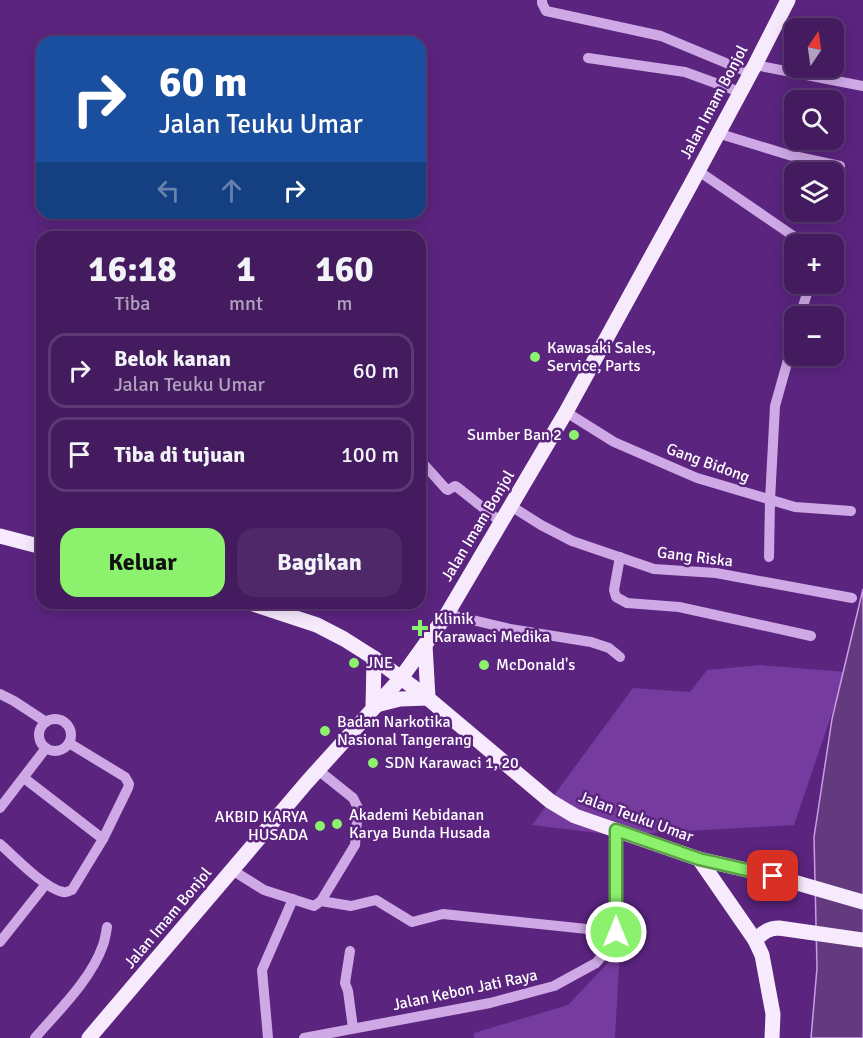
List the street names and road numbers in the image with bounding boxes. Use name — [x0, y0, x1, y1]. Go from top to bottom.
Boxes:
street label: Jalan Imam Bonjol — [676, 41, 753, 162]
street label: Gang Bidong — [664, 439, 752, 487]
street label: Jalan Imam Bonjol — [437, 467, 519, 585]
street label: Gang Riska — [656, 542, 734, 572]
street label: Jalan Teuku Umar — [576, 787, 696, 847]
street label: Jalan Imam Bonjol — [120, 863, 216, 973]
street label: Jalan Kebon Jati Raya — [391, 965, 539, 1015]

